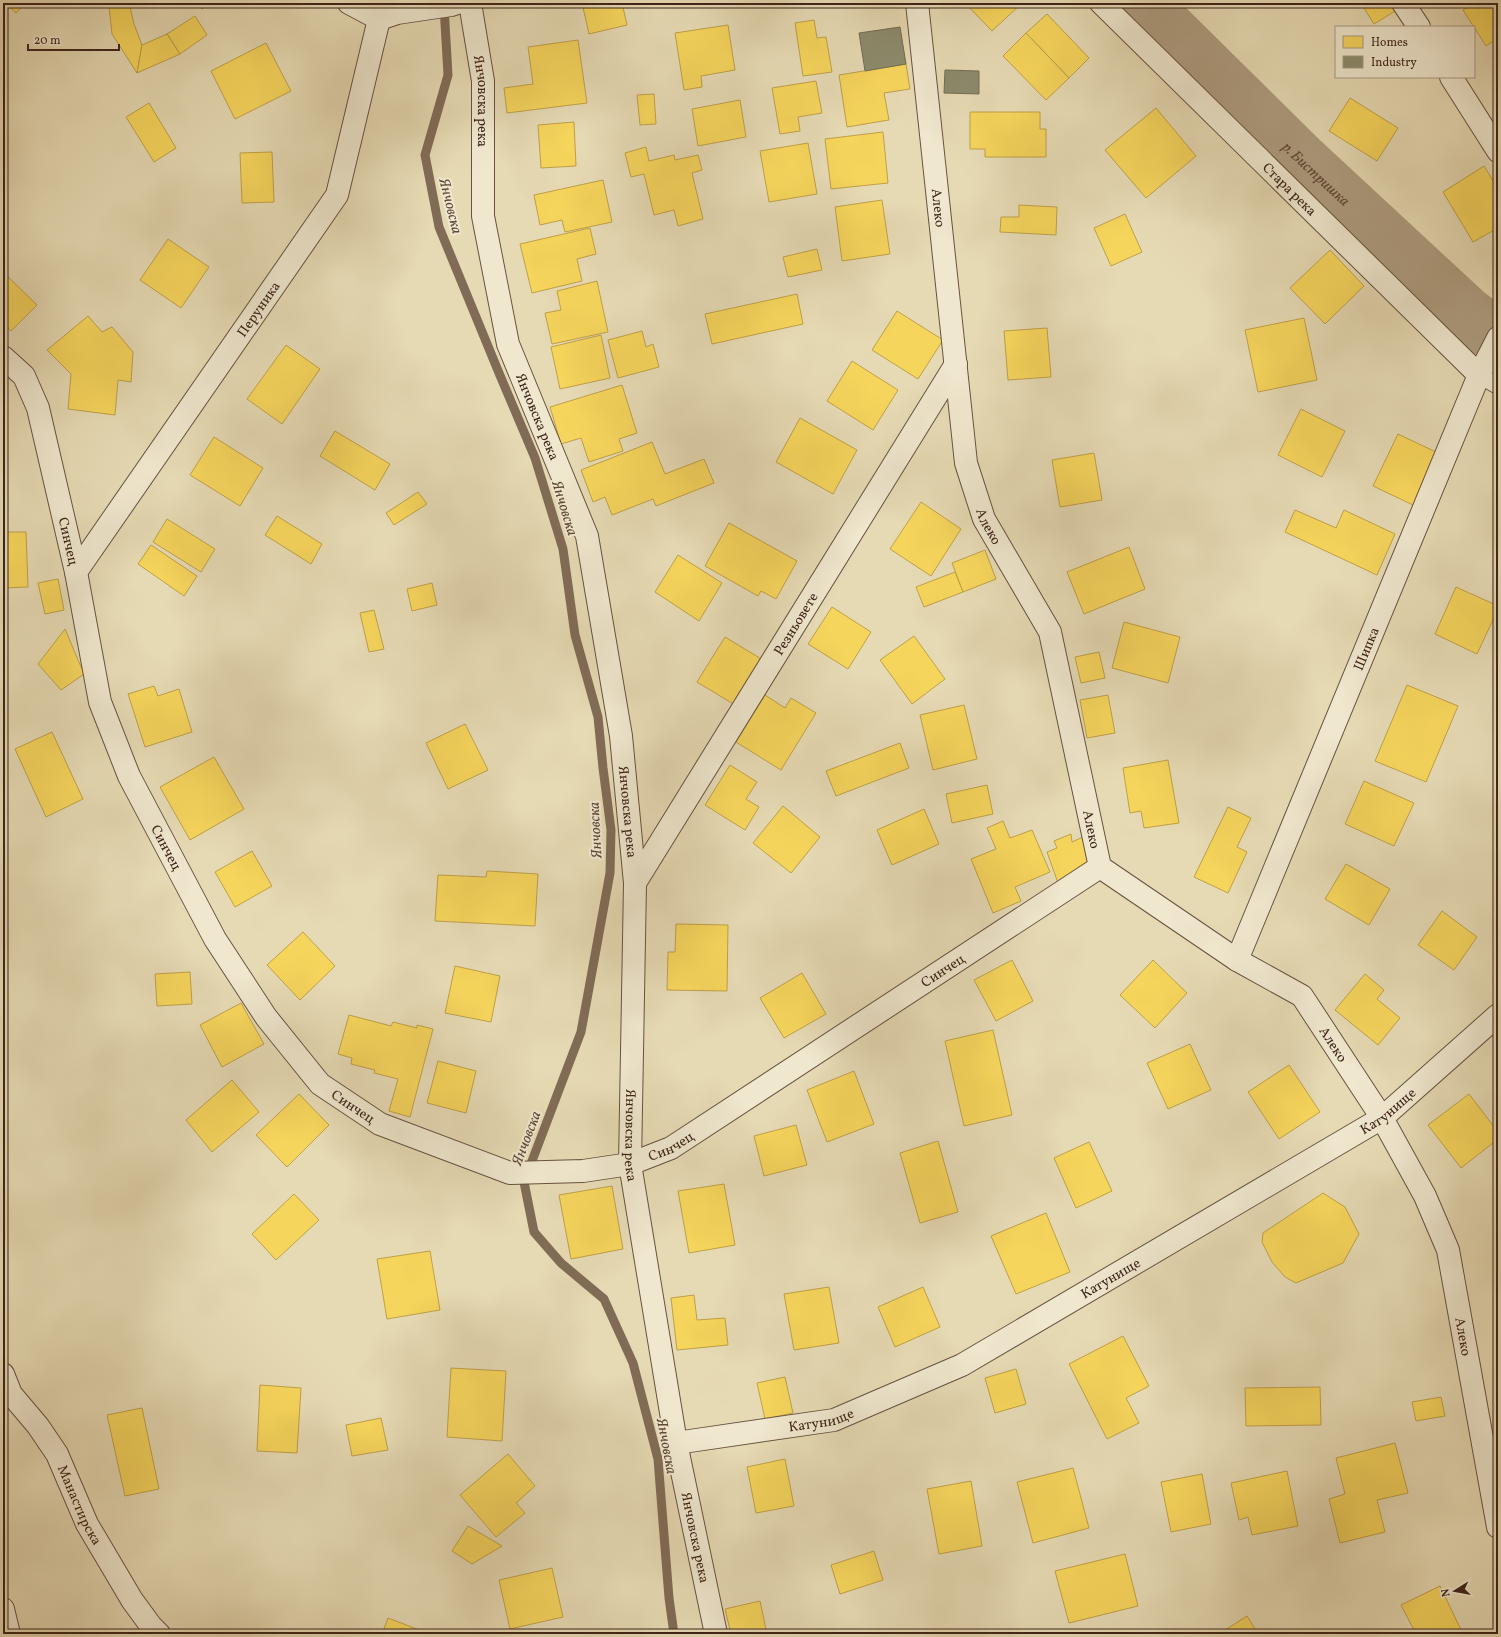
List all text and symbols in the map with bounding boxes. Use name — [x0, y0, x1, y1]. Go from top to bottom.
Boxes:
scale bar — [28, 26, 119, 52]
legend — [1335, 26, 1475, 78]
text: 20 m — [34, 33, 61, 49]
text: Homes — [1371, 35, 1408, 51]
street label: Янчовска река — [468, 54, 491, 147]
text: Industry — [1371, 55, 1417, 71]
water label: р. Бистришка — [1277, 138, 1354, 212]
street label: Стара река — [1257, 159, 1320, 221]
water label: Янчовска — [432, 175, 467, 236]
street label: Алеко — [926, 188, 949, 228]
street label: Перуника — [233, 278, 285, 341]
street label: Янчовска река — [510, 371, 563, 463]
water label: Янчовска — [545, 477, 582, 539]
street label: Алеко — [970, 506, 1005, 549]
street label: Синчец — [53, 516, 82, 568]
street label: Резньовете — [770, 589, 824, 659]
street label: Шипка — [1350, 625, 1385, 674]
street label: Янчовска река — [613, 765, 641, 859]
water label: Янчовска — [585, 801, 609, 860]
street label: Алеко — [1077, 809, 1104, 851]
street label: Синчец — [145, 822, 185, 875]
street label: Синчец — [918, 950, 969, 993]
street label: Алеко — [1314, 1023, 1351, 1066]
street label: Катунище — [1357, 1084, 1421, 1140]
street label: Синчец — [327, 1086, 379, 1129]
street label: Янчовска река — [619, 1089, 641, 1183]
water label: Янчовска — [507, 1108, 547, 1170]
street label: Синчец — [646, 1127, 698, 1167]
street label: Катунище — [1078, 1254, 1145, 1304]
street label: Алеко — [1449, 1316, 1475, 1358]
street label: Катунище — [787, 1404, 858, 1437]
water label: Янчовска — [650, 1416, 681, 1476]
street label: Манастирска — [52, 1462, 105, 1549]
street label: Янчовска река — [676, 1491, 713, 1585]
north arrow — [1435, 1571, 1475, 1611]
text: N — [1439, 1587, 1455, 1598]

